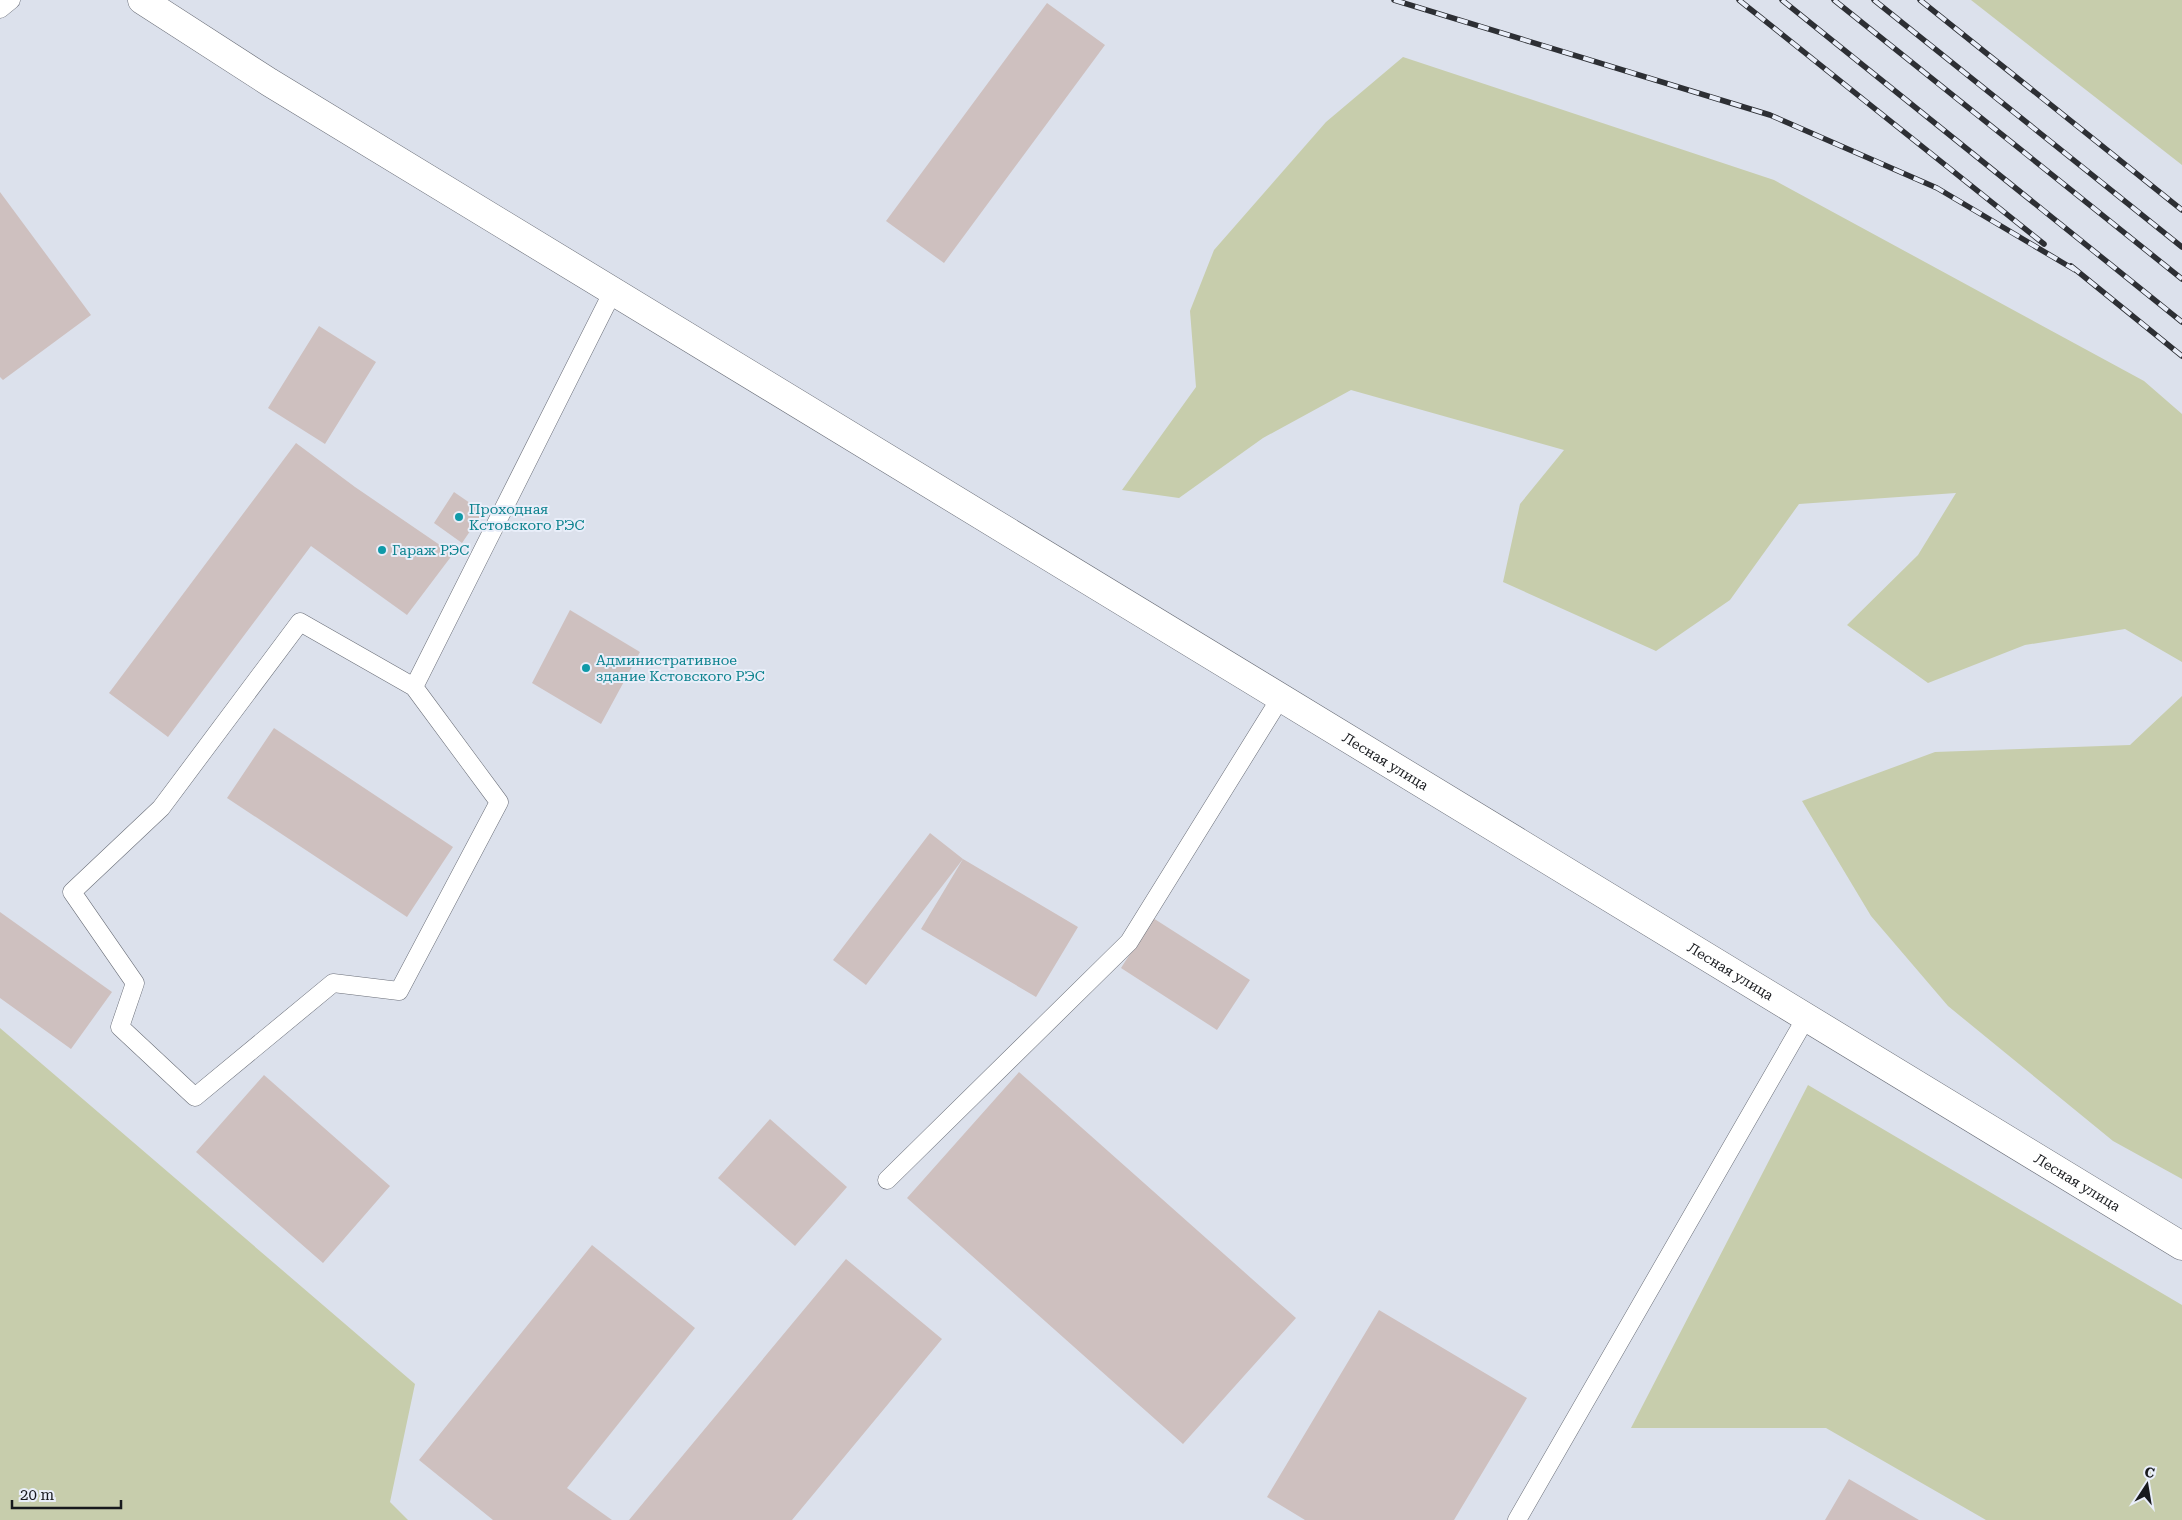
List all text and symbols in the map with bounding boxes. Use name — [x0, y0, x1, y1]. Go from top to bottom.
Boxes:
place label: Проходная Кстовского РЭС — [469, 501, 585, 533]
marker: Проходная Кстовского РЭС — [453, 511, 465, 523]
place label: Гараж РЭС — [392, 542, 469, 558]
marker: Гараж РЭС — [376, 544, 388, 556]
place label: Административное здание Кстовского РЭС — [596, 652, 765, 684]
marker: Административное здание Кстовского РЭС — [580, 662, 592, 674]
street label: Лесная улица — [1340, 729, 1432, 794]
street label: Лесная улица — [1685, 939, 1777, 1004]
street label: Лесная улица — [2032, 1150, 2124, 1215]
north arrow — [2122, 1460, 2172, 1510]
text: С — [2143, 1463, 2156, 1481]
scale bar — [12, 1478, 121, 1510]
text: 20 m — [20, 1486, 55, 1504]

